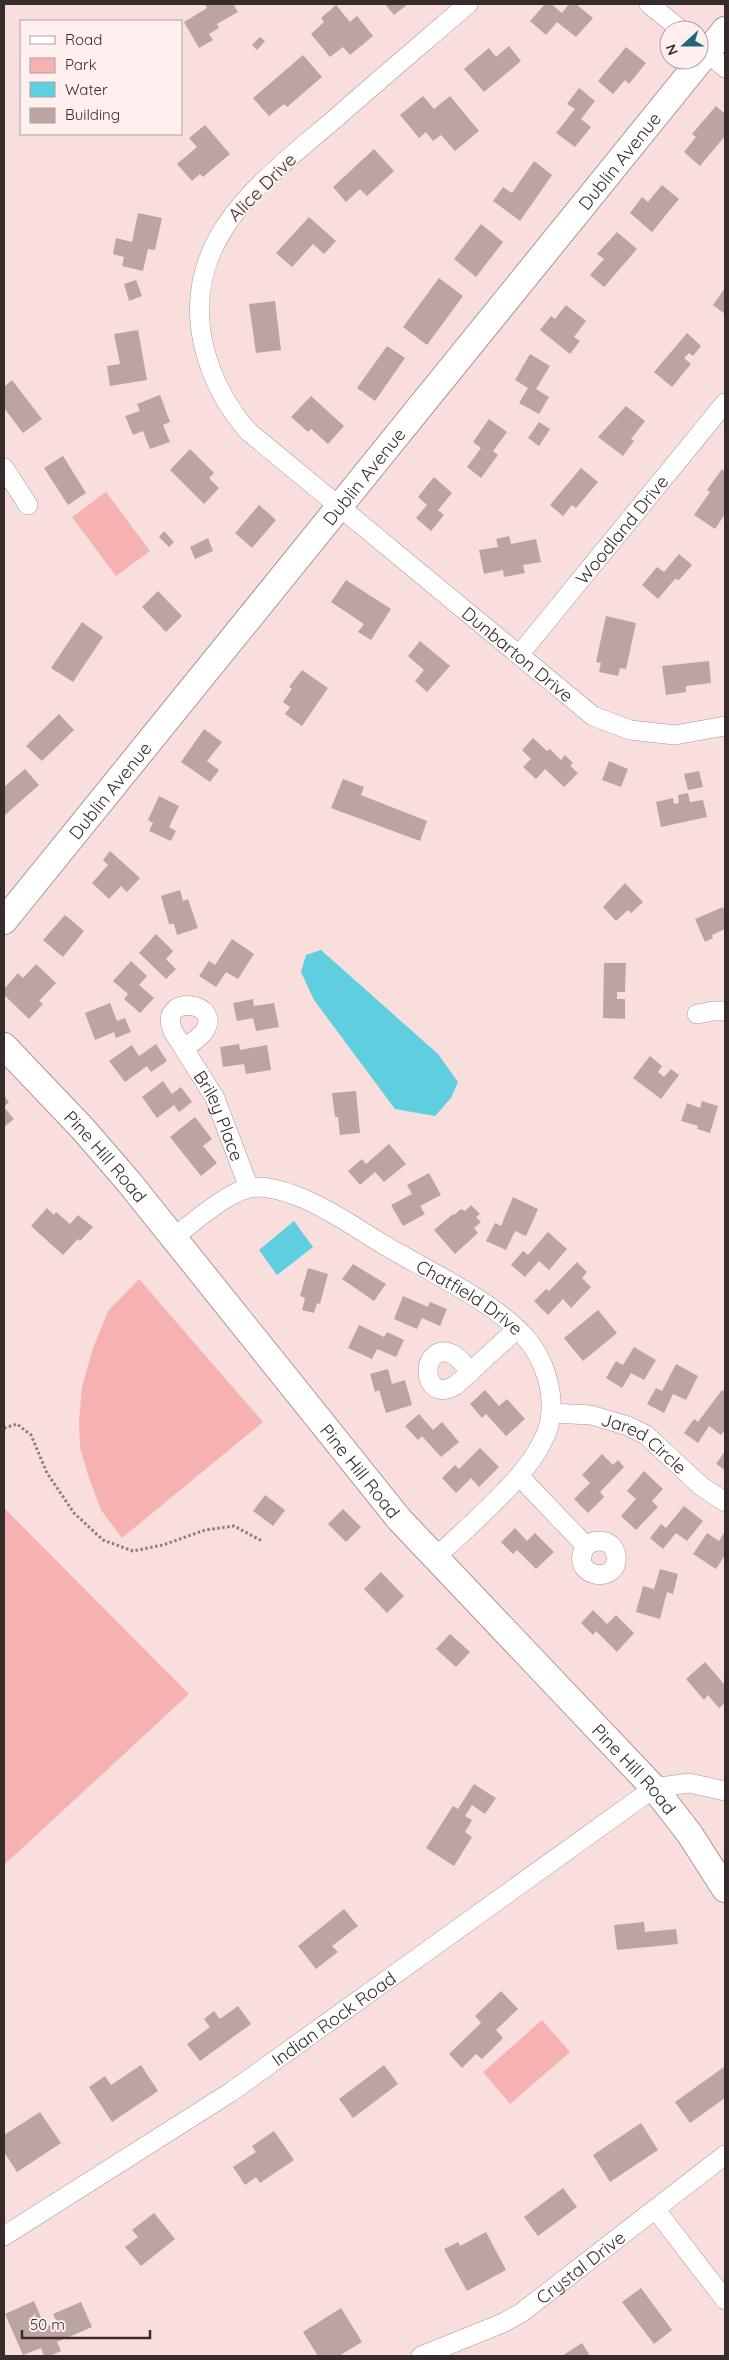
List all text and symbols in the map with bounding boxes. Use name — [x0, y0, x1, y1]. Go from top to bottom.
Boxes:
legend — [20, 20, 182, 135]
north arrow — [659, 20, 709, 70]
text: Road — [65, 30, 102, 49]
text: N — [662, 42, 682, 58]
text: Park — [65, 55, 97, 74]
text: Water — [65, 80, 108, 99]
text: Building — [65, 105, 120, 124]
street label: Dublin Avenue — [573, 107, 666, 214]
street label: Alice Drive — [223, 148, 301, 226]
street label: Dublin Avenue — [317, 423, 410, 530]
street label: Woodland Drive — [570, 470, 673, 589]
street label: Dunbarton Drive — [457, 601, 578, 707]
street label: Dublin Avenue — [63, 737, 156, 844]
street label: Briley Place — [189, 1066, 249, 1164]
street label: Pine Hill Road — [60, 1105, 152, 1207]
street label: Chatfield Drive — [412, 1254, 528, 1340]
street label: Jared Circle — [598, 1407, 692, 1479]
street label: Pine Hill Road — [316, 1419, 405, 1523]
street label: Pine Hill Road — [587, 1719, 682, 1819]
street label: Indian Rock Road — [267, 1966, 400, 2071]
street label: Crystal Drive — [531, 2225, 630, 2309]
scale bar — [22, 2308, 150, 2340]
text: 50 m — [30, 2315, 65, 2334]

